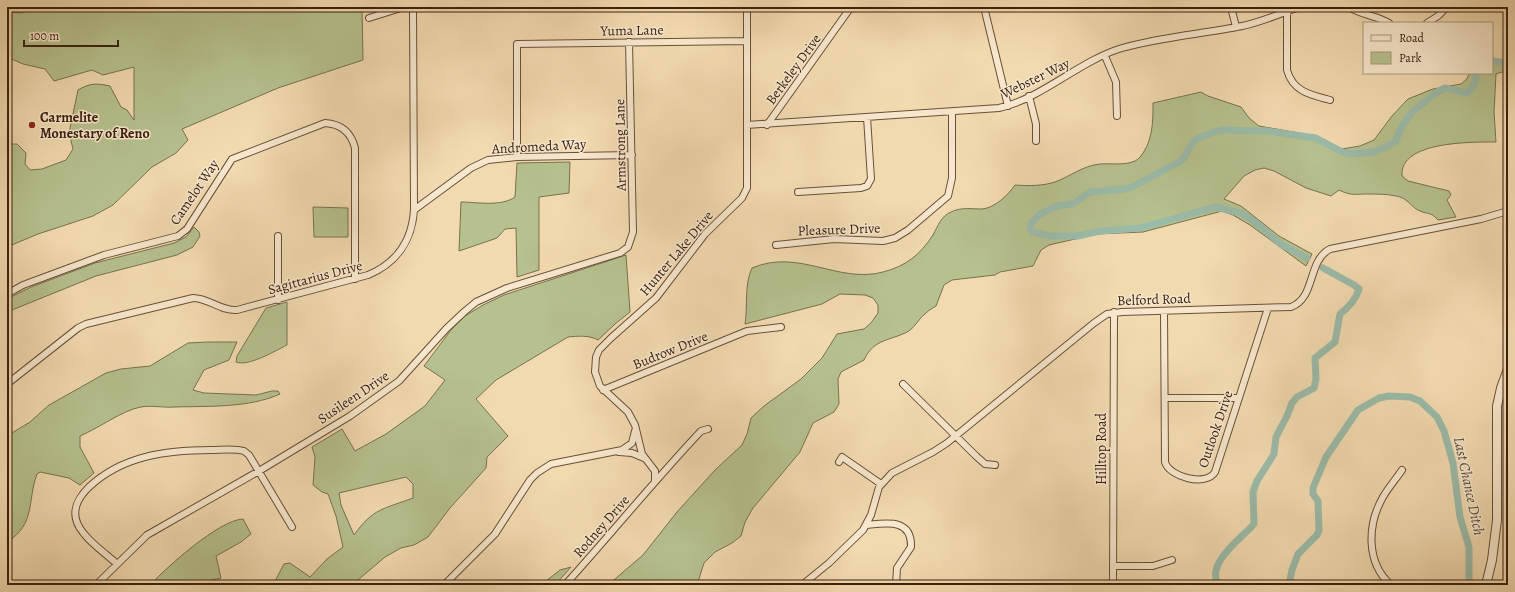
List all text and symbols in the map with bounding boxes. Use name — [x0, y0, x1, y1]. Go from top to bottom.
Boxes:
street label: Yuma Lane — [599, 20, 664, 41]
scale bar — [24, 22, 118, 48]
legend — [1363, 22, 1493, 74]
text: 100 m — [30, 28, 59, 44]
street label: Berkeley Drive — [761, 30, 825, 108]
text: Road — [1399, 30, 1425, 46]
text: Park — [1399, 50, 1422, 66]
street label: Webster Way — [997, 53, 1074, 104]
street label: Armstrong Lane — [610, 99, 631, 192]
place label: Carmelite Monestary of Reno — [40, 108, 150, 143]
marker: Carmelite Monestary of Reno — [27, 120, 37, 130]
street label: Andromeda Way — [490, 135, 587, 159]
street label: Camelot Way — [165, 155, 224, 229]
street label: Hunter Lake Drive — [635, 207, 718, 300]
street label: Pleasure Drive — [797, 219, 881, 240]
street label: Sagittarius Drive — [266, 256, 364, 299]
street label: Belford Road — [1117, 289, 1192, 310]
street label: Budrow Drive — [630, 327, 711, 374]
street label: Susileen Drive — [314, 366, 393, 428]
street label: Outlook Drive — [1193, 388, 1238, 470]
street label: Hilltop Road — [1092, 412, 1111, 485]
water label: Last Chance Ditch — [1449, 435, 1489, 537]
street label: Rodney Drive — [569, 491, 634, 562]

